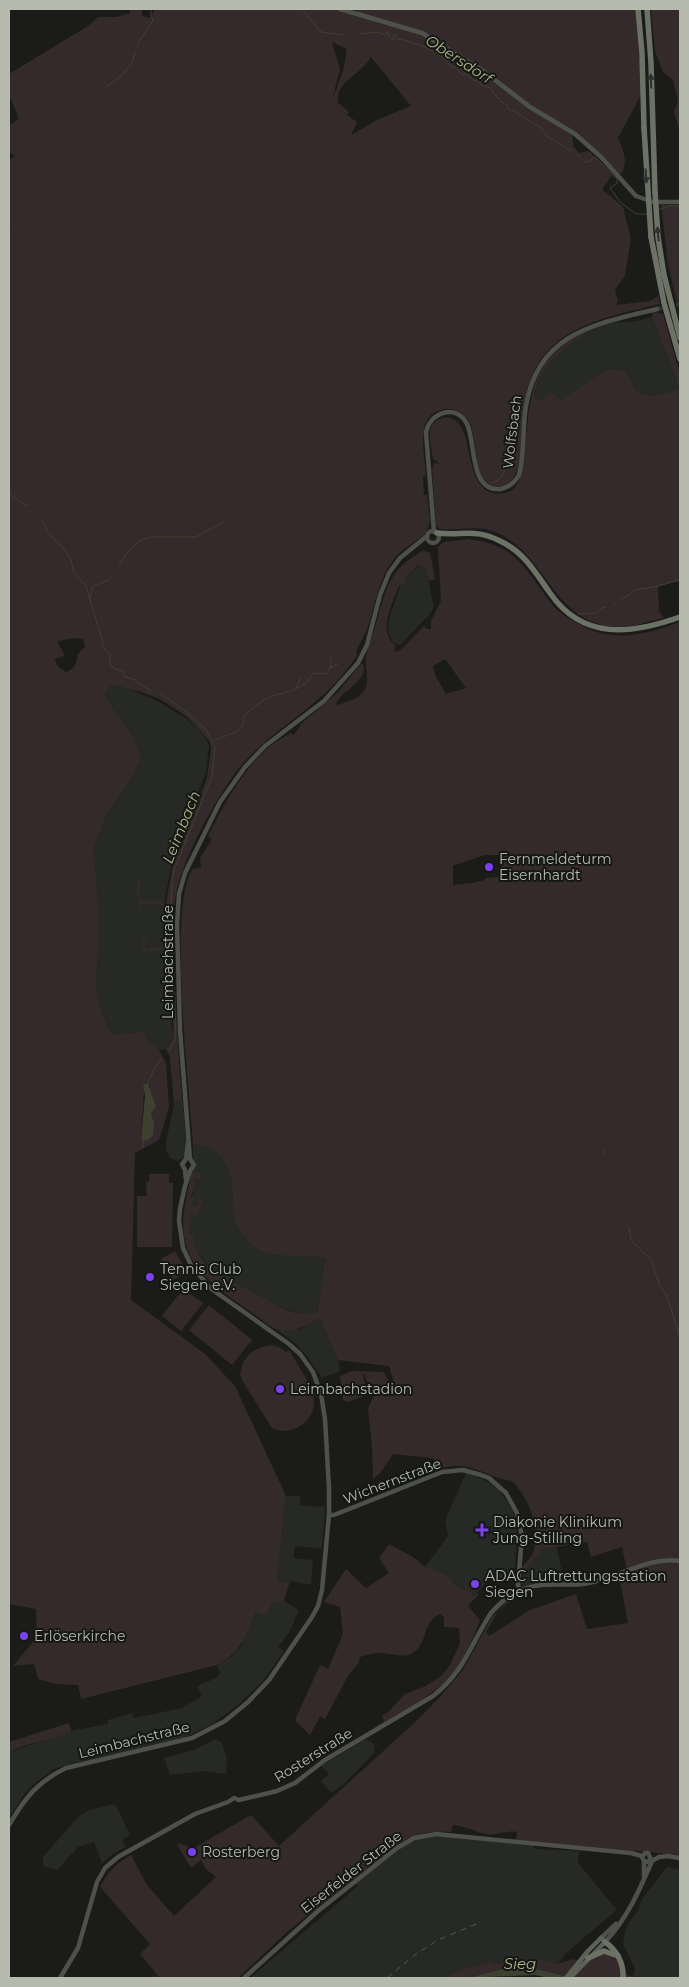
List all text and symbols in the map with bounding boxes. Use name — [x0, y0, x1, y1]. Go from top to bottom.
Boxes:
water label: Obersdorf — [422, 30, 498, 89]
one-way arrow — [647, 73, 655, 89]
one-way arrow — [643, 169, 651, 185]
one-way arrow — [654, 225, 662, 241]
street label: Wolfsbach — [499, 394, 525, 470]
water label: Leimbach — [158, 788, 204, 866]
place label: Fernmeldeturm Eisernhardt — [499, 850, 612, 884]
marker: Fernmeldeturm Eisernhardt — [483, 861, 495, 873]
street label: Leimbachstraße — [159, 905, 177, 1019]
place label: Tennis Club Siegen e.V. — [160, 1260, 242, 1294]
marker: Tennis Club Siegen e.V. — [144, 1271, 156, 1283]
place label: Leimbachstadion — [290, 1380, 412, 1398]
marker: Leimbachstadion — [274, 1383, 286, 1395]
street label: Wichernstraße — [341, 1454, 443, 1508]
place label: Diakonie Klinikum Jung-Stilling — [492, 1513, 622, 1547]
marker: Diakonie Klinikum Jung-Stilling — [475, 1523, 489, 1537]
place label: ADAC Luftrettungsstation Siegen — [485, 1567, 666, 1601]
marker: ADAC Luftrettungsstation Siegen — [469, 1578, 481, 1590]
place label: Erlöserkirche — [34, 1627, 125, 1645]
marker: Erlöserkirche — [18, 1630, 30, 1642]
street label: Leimbachstraße — [77, 1718, 191, 1762]
street label: Rosterstraße — [271, 1724, 355, 1786]
street label: Eiserfelder Straße — [297, 1827, 405, 1917]
place label: Rosterberg — [202, 1843, 280, 1861]
marker: Rosterberg — [186, 1846, 198, 1858]
water label: Sieg — [504, 1954, 536, 1973]

